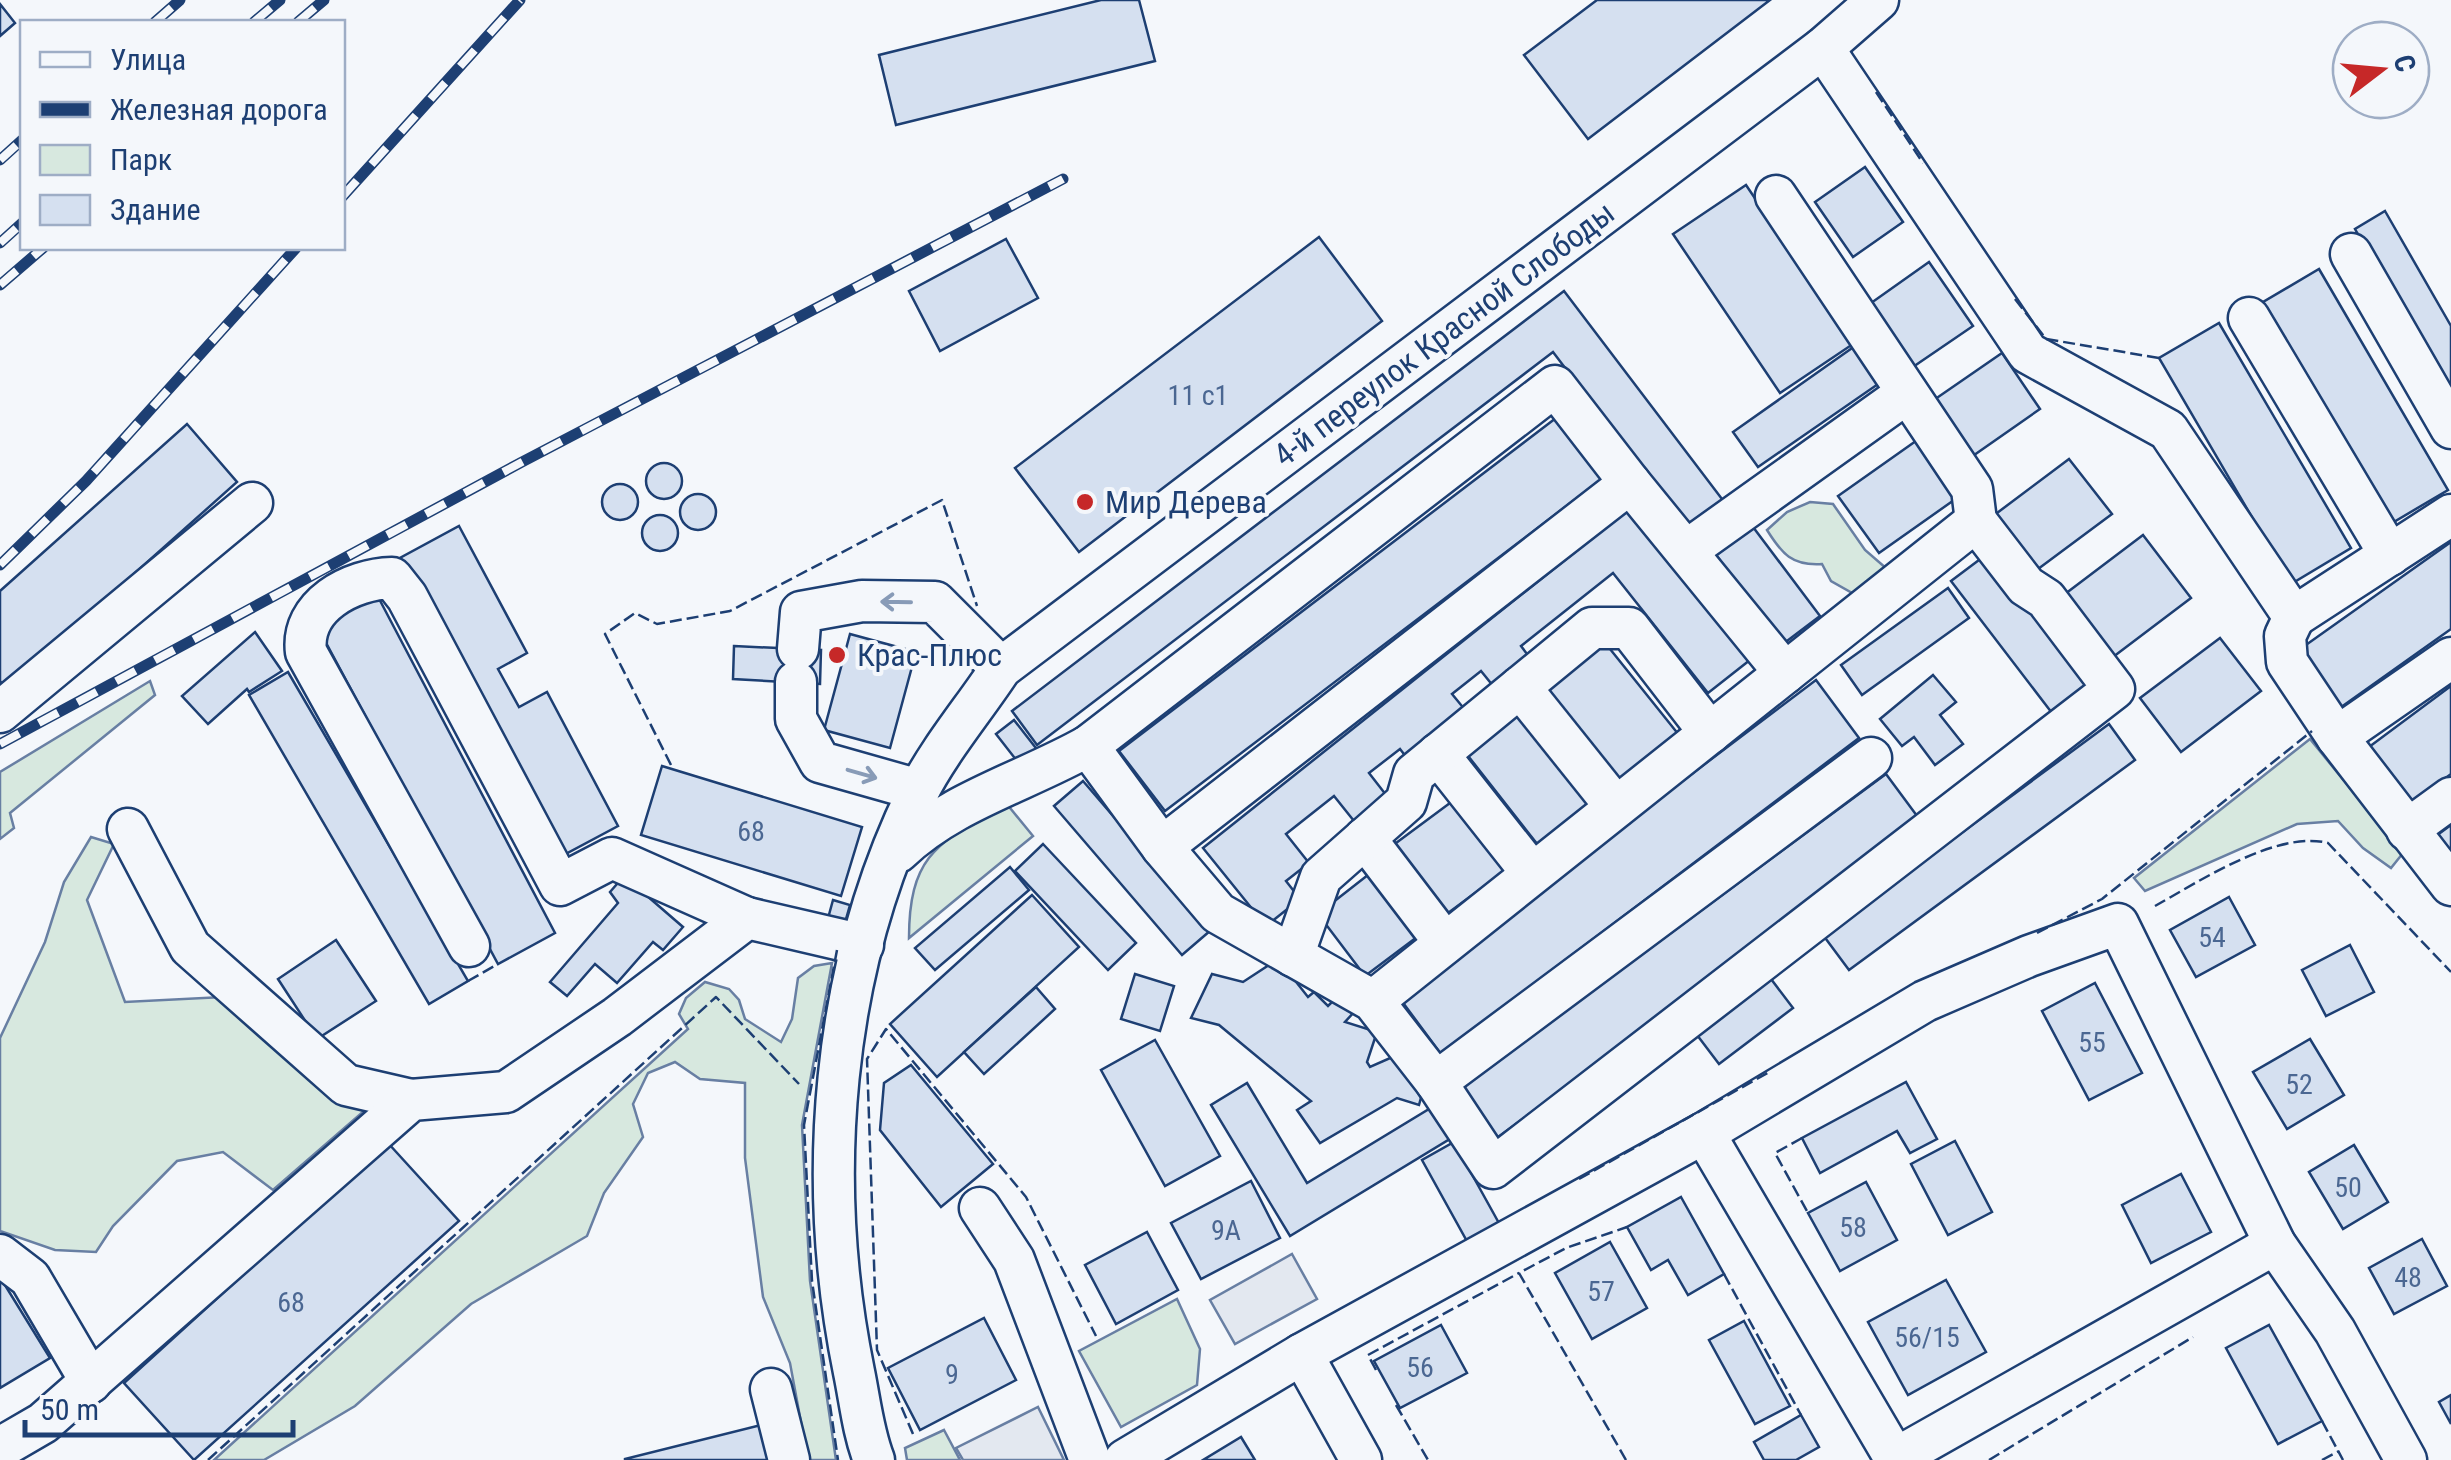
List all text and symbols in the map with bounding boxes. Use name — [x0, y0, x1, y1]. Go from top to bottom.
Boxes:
legend — [20, 20, 345, 250]
north arrow — [2331, 20, 2431, 120]
text: Улица — [110, 42, 186, 77]
text: С — [2386, 51, 2423, 76]
text: Железная дорога — [110, 92, 328, 127]
text: Парк — [110, 142, 172, 177]
text: Здание — [110, 192, 201, 227]
street label: 4-й переулок Красной Слободы — [1266, 194, 1622, 474]
house number: 11 с1 — [1168, 379, 1228, 412]
place label: Мир Дерева — [1105, 483, 1267, 521]
marker: Мир Дерева — [1074, 491, 1096, 513]
one-way arrow — [880, 592, 912, 611]
place label: Крас-Плюс — [857, 636, 1002, 674]
marker: Крас-Плюс — [826, 644, 848, 666]
one-way arrow — [845, 766, 877, 784]
house number: 68 — [737, 815, 765, 848]
house number: 54 — [2198, 921, 2226, 954]
house number: 55 — [2078, 1026, 2106, 1059]
house number: 52 — [2285, 1068, 2313, 1101]
house number: 50 — [2334, 1171, 2362, 1204]
house number: 58 — [1839, 1211, 1867, 1244]
house number: 9А — [1211, 1214, 1241, 1247]
house number: 48 — [2394, 1261, 2422, 1294]
house number: 57 — [1587, 1275, 1615, 1308]
house number: 68 — [277, 1286, 305, 1319]
house number: 56/15 — [1894, 1321, 1960, 1354]
house number: 56 — [1406, 1351, 1434, 1384]
house number: 9 — [945, 1358, 959, 1391]
scale bar — [25, 1375, 292, 1437]
text: 50 m — [40, 1392, 99, 1427]

